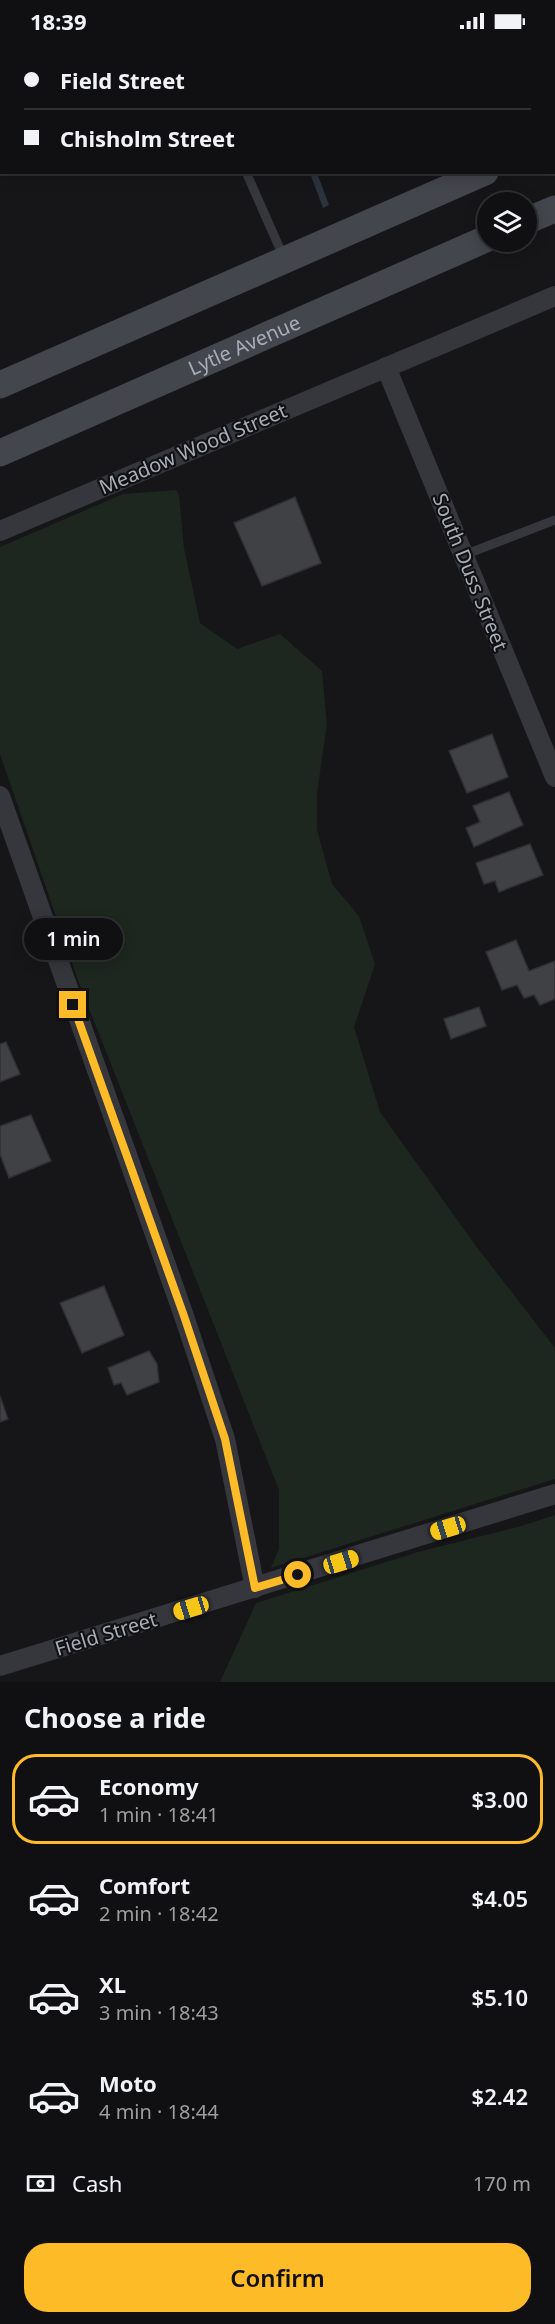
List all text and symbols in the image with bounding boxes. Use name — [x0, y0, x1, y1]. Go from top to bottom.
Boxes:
text: 18:39 — [30, 6, 87, 36]
text: Field Street — [60, 65, 185, 95]
text: Chisholm Street — [60, 123, 235, 153]
map controls — [477, 192, 537, 252]
button: layers — [477, 192, 537, 252]
street label: Lytle Avenue — [184, 308, 304, 381]
street label: Meadow Wood Street — [95, 397, 291, 500]
street label: South Duss Street — [427, 489, 514, 654]
callout: 1 min — [23, 918, 122, 960]
text: 1 min — [46, 925, 101, 952]
route end — [59, 991, 86, 1018]
car — [428, 1514, 468, 1542]
car — [321, 1548, 361, 1576]
route start — [284, 1561, 311, 1588]
car — [171, 1594, 211, 1622]
street label: Field Street — [52, 1605, 160, 1662]
text: Choose a ride — [24, 1699, 206, 1736]
text: Economy — [99, 1771, 198, 1801]
icon: car — [27, 1772, 81, 1826]
text: $3.00 — [472, 1784, 528, 1814]
text: 1 min · 18:41 — [99, 1801, 219, 1828]
text: Comfort — [99, 1870, 190, 1900]
icon: car — [27, 1871, 81, 1925]
text: $4.05 — [472, 1883, 528, 1913]
text: 2 min · 18:42 — [99, 1900, 219, 1927]
text: XL — [99, 1969, 126, 1999]
icon: car — [27, 1970, 81, 2024]
text: $5.10 — [472, 1982, 528, 2012]
text: 3 min · 18:43 — [99, 1999, 219, 2026]
text: Moto — [99, 2068, 157, 2098]
icon: car — [27, 2069, 81, 2123]
text: $2.42 — [472, 2081, 528, 2111]
text: 4 min · 18:44 — [99, 2098, 219, 2125]
icon: cash — [24, 2167, 57, 2200]
text: Cash — [72, 2168, 122, 2198]
text: 170 m — [473, 2170, 531, 2197]
button: Confirm — [24, 2243, 531, 2312]

